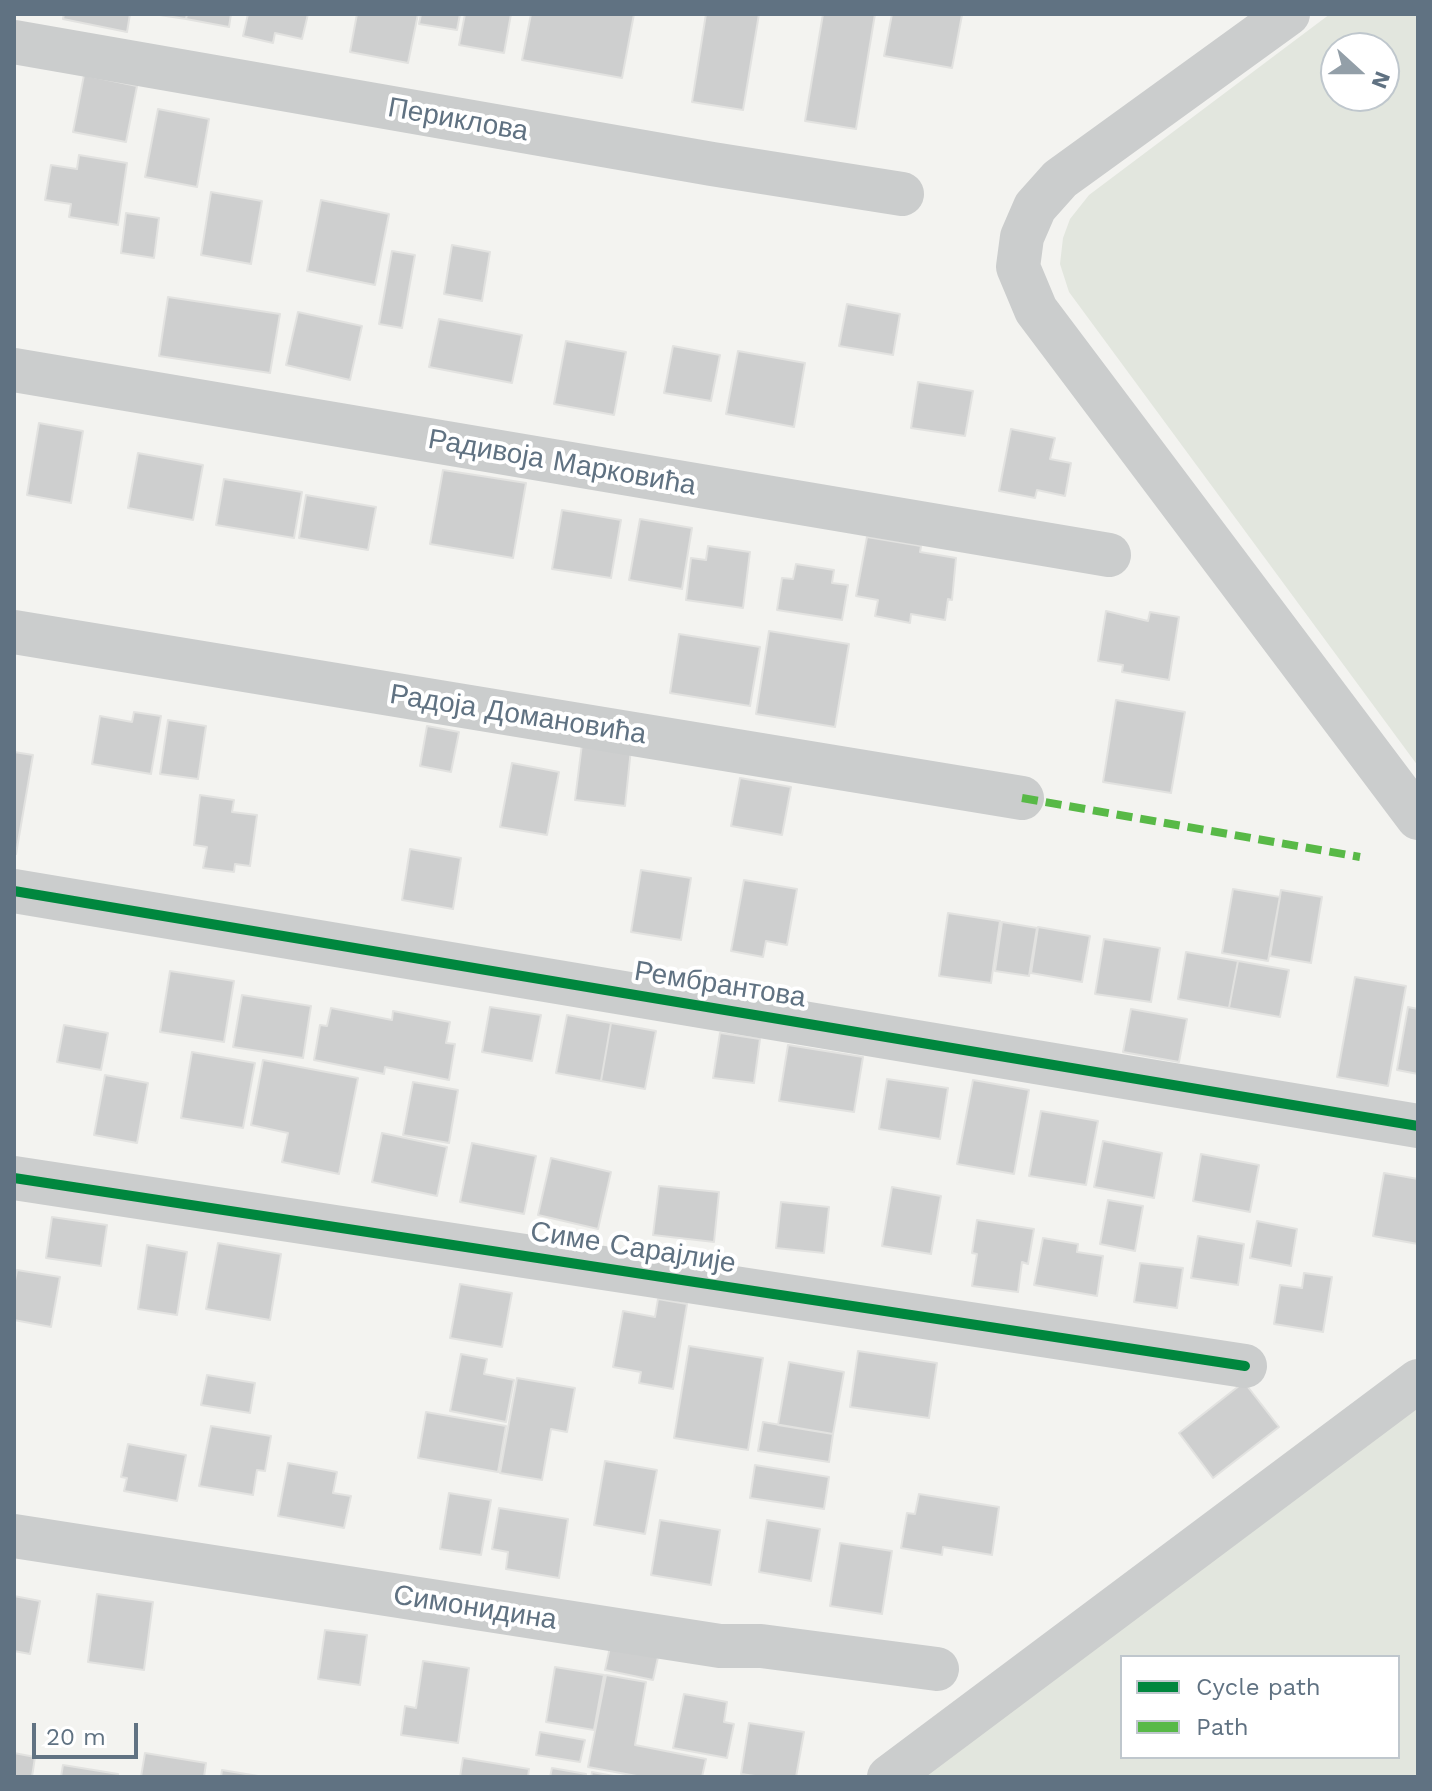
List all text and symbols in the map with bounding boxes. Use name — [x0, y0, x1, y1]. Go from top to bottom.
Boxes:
north arrow — [1320, 32, 1400, 112]
text: N — [1366, 68, 1396, 92]
street label: Периклова — [385, 91, 531, 149]
street label: Радивоја Марковића — [425, 423, 699, 503]
street label: Радоја Домановића — [387, 678, 649, 752]
street label: Рембрантова — [632, 955, 808, 1015]
street label: Симе Сарајлије — [528, 1215, 738, 1281]
street label: Симонидина — [391, 1579, 559, 1637]
legend — [1120, 1655, 1400, 1759]
text: Cycle path — [1196, 1673, 1321, 1701]
scale bar — [36, 1707, 142, 1757]
text: Path — [1196, 1713, 1249, 1741]
text: 20 m — [46, 1723, 106, 1751]

